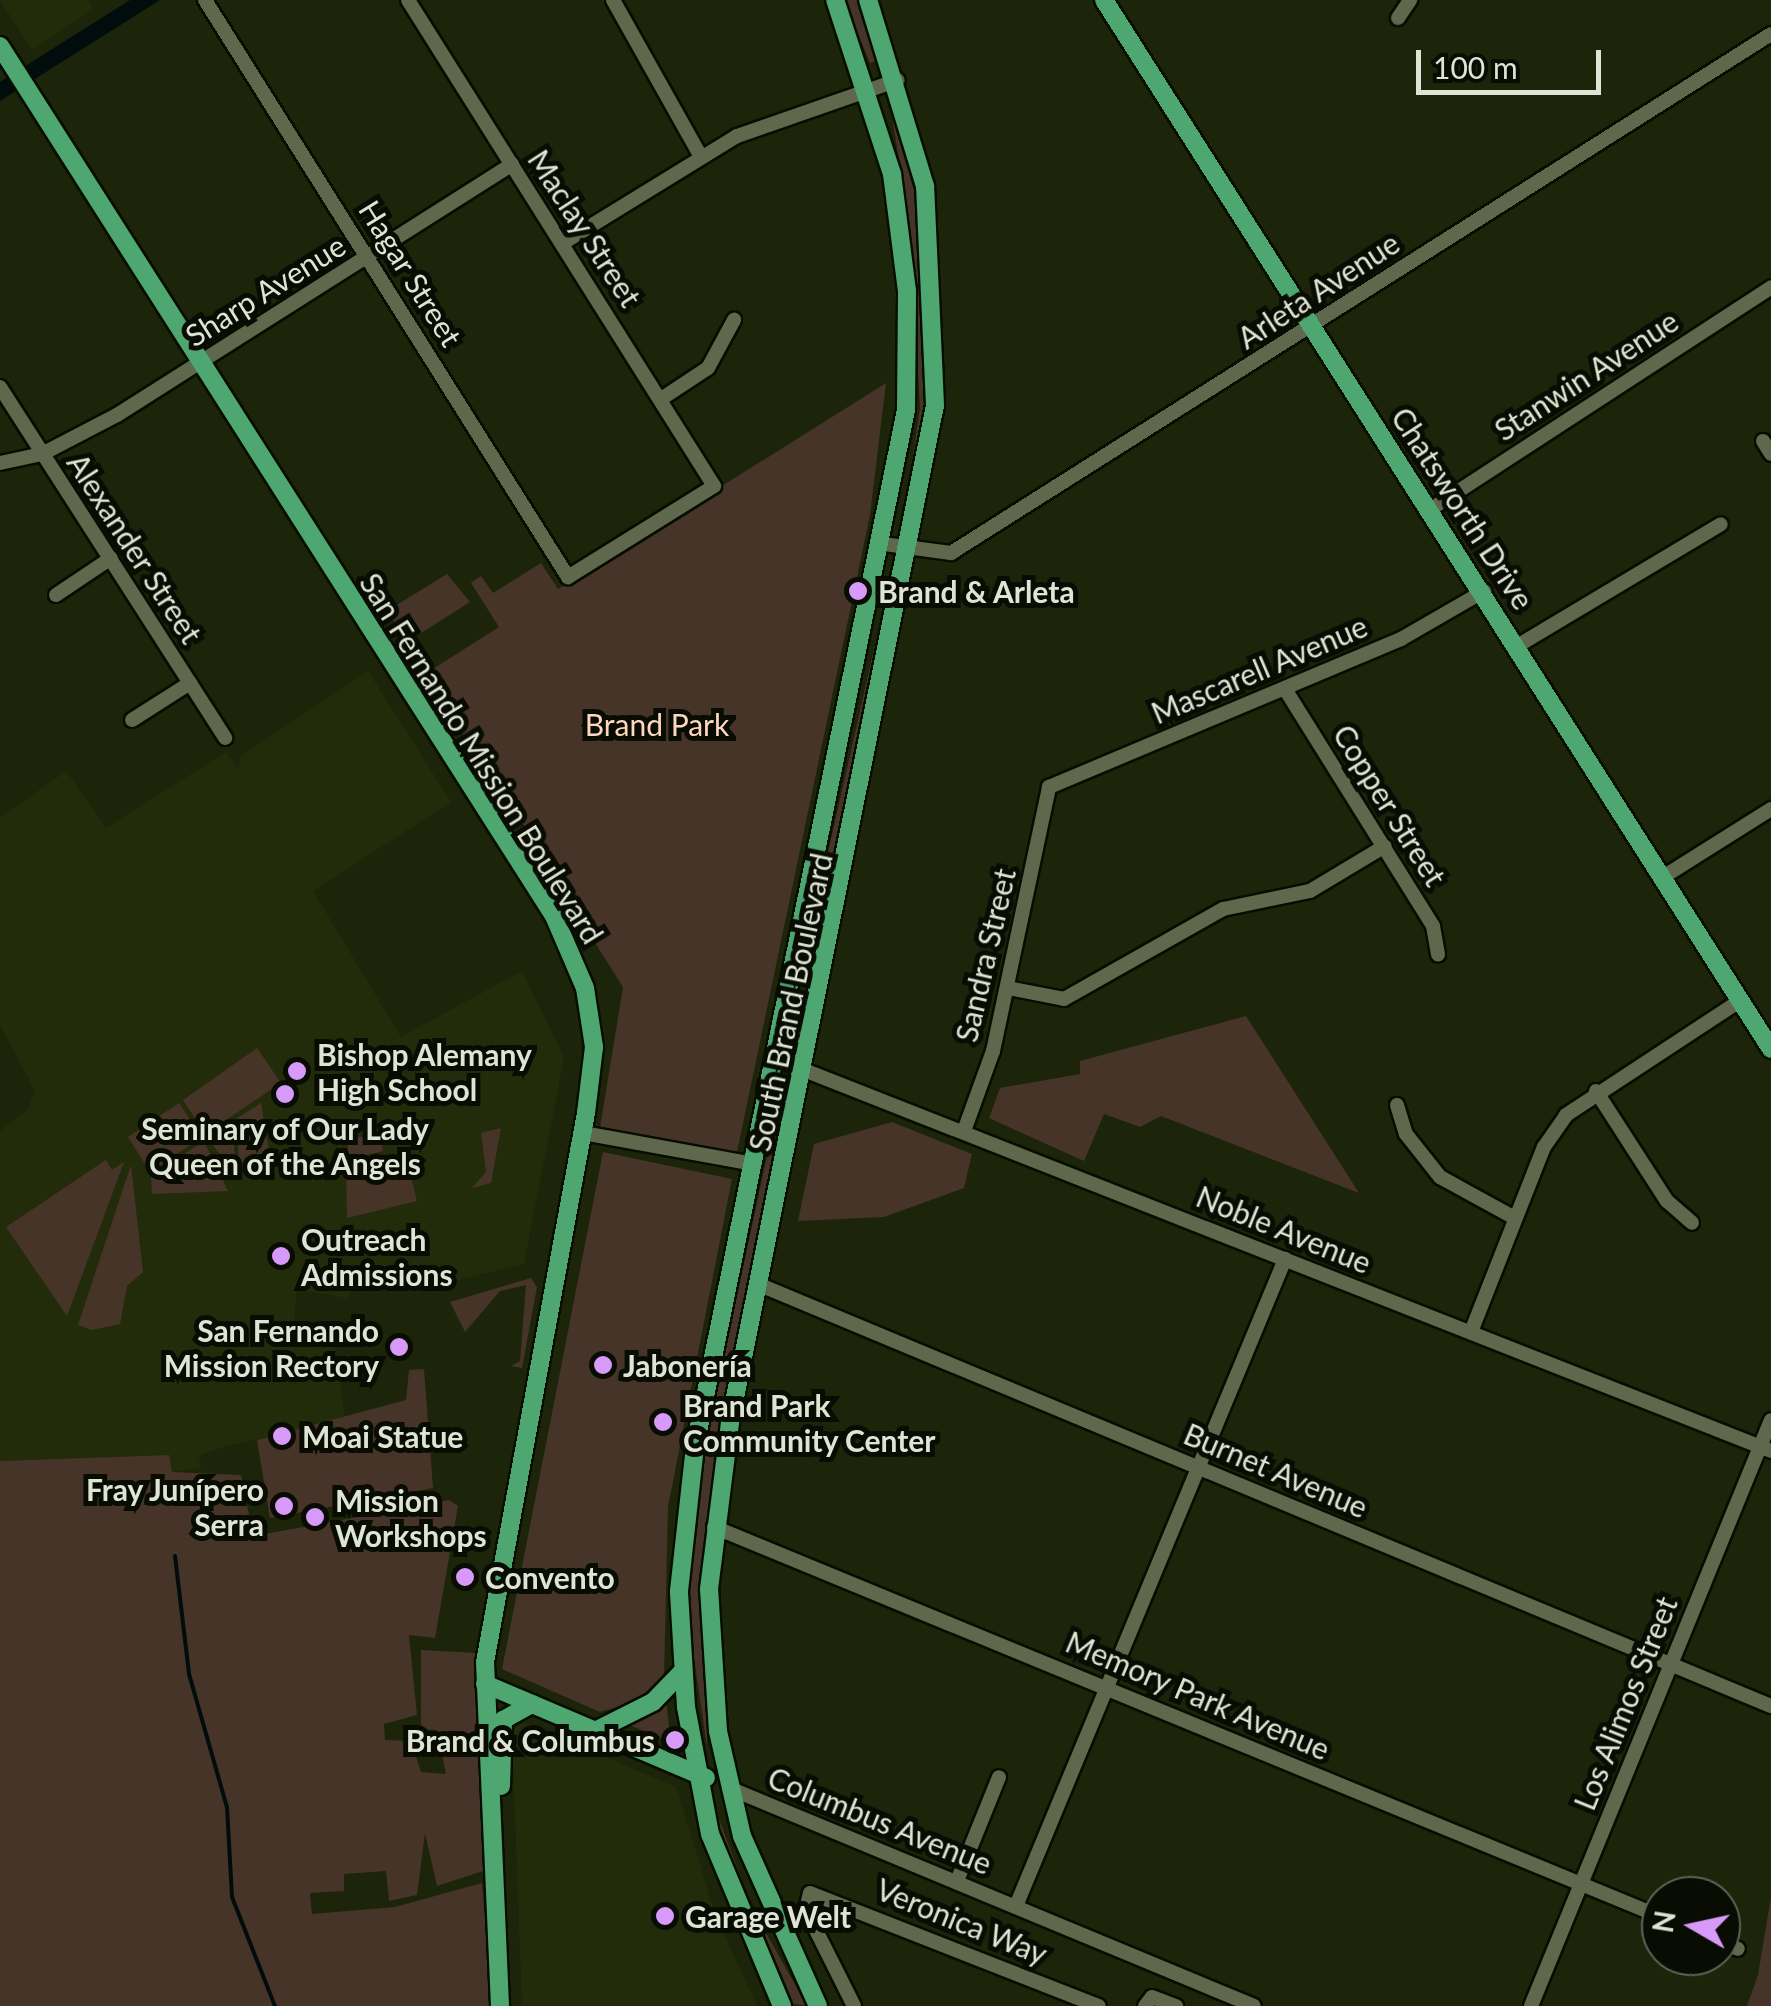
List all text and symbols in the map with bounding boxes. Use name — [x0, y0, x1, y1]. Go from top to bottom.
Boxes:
scale bar — [1421, 30, 1606, 92]
text: 100 m — [1433, 49, 1518, 85]
street label: Maclay Street — [521, 143, 649, 313]
street label: Hagar Street — [352, 193, 470, 353]
street label: Arleta Avenue — [1230, 224, 1406, 356]
street label: Sharp Avenue — [178, 226, 352, 354]
street label: Stanwin Avenue — [1487, 302, 1685, 448]
street label: Chatsworth Drive — [1384, 400, 1542, 616]
street label: Alexander Street — [60, 446, 210, 650]
street label: San Fernando Mission Boulevard — [353, 566, 611, 950]
place label: Brand & Arleta — [878, 573, 1076, 609]
marker: Brand & Arleta — [847, 580, 869, 602]
street label: Mascarell Avenue — [1145, 607, 1373, 731]
park label: Brand Park — [585, 706, 729, 742]
street label: Copper Street — [1326, 718, 1454, 892]
street label: South Brand Boulevard — [741, 850, 839, 1154]
street label: Sandra Street — [948, 865, 1022, 1045]
place label: Bishop Alemany High School — [317, 1036, 533, 1106]
marker: Bishop Alemany High School — [286, 1060, 308, 1082]
marker: Seminary of Our Lady Queen of the Angels — [274, 1083, 296, 1105]
place label: Seminary of Our Lady Queen of the Angels — [140, 1110, 430, 1180]
street label: Noble Avenue — [1191, 1177, 1377, 1281]
place label: Outreach Admissions — [301, 1221, 453, 1292]
marker: Outreach Admissions — [270, 1245, 292, 1267]
place label: San Fernando Mission Rectory — [164, 1312, 379, 1382]
marker: San Fernando Mission Rectory — [388, 1336, 410, 1358]
place label: Jabonería — [623, 1347, 752, 1383]
marker: Jabonería — [592, 1354, 614, 1376]
place label: Brand Park Community Center — [683, 1387, 936, 1458]
marker: Brand Park Community Center — [652, 1411, 674, 1433]
street label: Burnet Avenue — [1178, 1415, 1374, 1525]
place label: Moai Statue — [302, 1418, 463, 1454]
marker: Moai Statue — [271, 1425, 293, 1447]
place label: Fray Junípero Serra — [84, 1471, 264, 1542]
place label: Mission Workshops — [335, 1482, 487, 1552]
marker: Fray Junípero Serra — [273, 1495, 295, 1517]
marker: Mission Workshops — [304, 1506, 326, 1528]
place label: Convento — [485, 1559, 615, 1595]
marker: Convento — [454, 1566, 476, 1588]
street label: Los Alimos Street — [1566, 1591, 1684, 1815]
street label: Memory Park Avenue — [1060, 1623, 1336, 1767]
place label: Brand & Columbus — [406, 1722, 655, 1758]
marker: Brand & Columbus — [664, 1729, 686, 1751]
street label: Columbus Avenue — [763, 1759, 997, 1881]
street label: Veronica Way — [871, 1870, 1053, 1972]
north arrow — [1641, 1876, 1741, 1976]
place label: Garage Welt — [685, 1898, 851, 1934]
marker: Garage Welt — [654, 1905, 676, 1927]
text: N — [1645, 1908, 1682, 1935]

